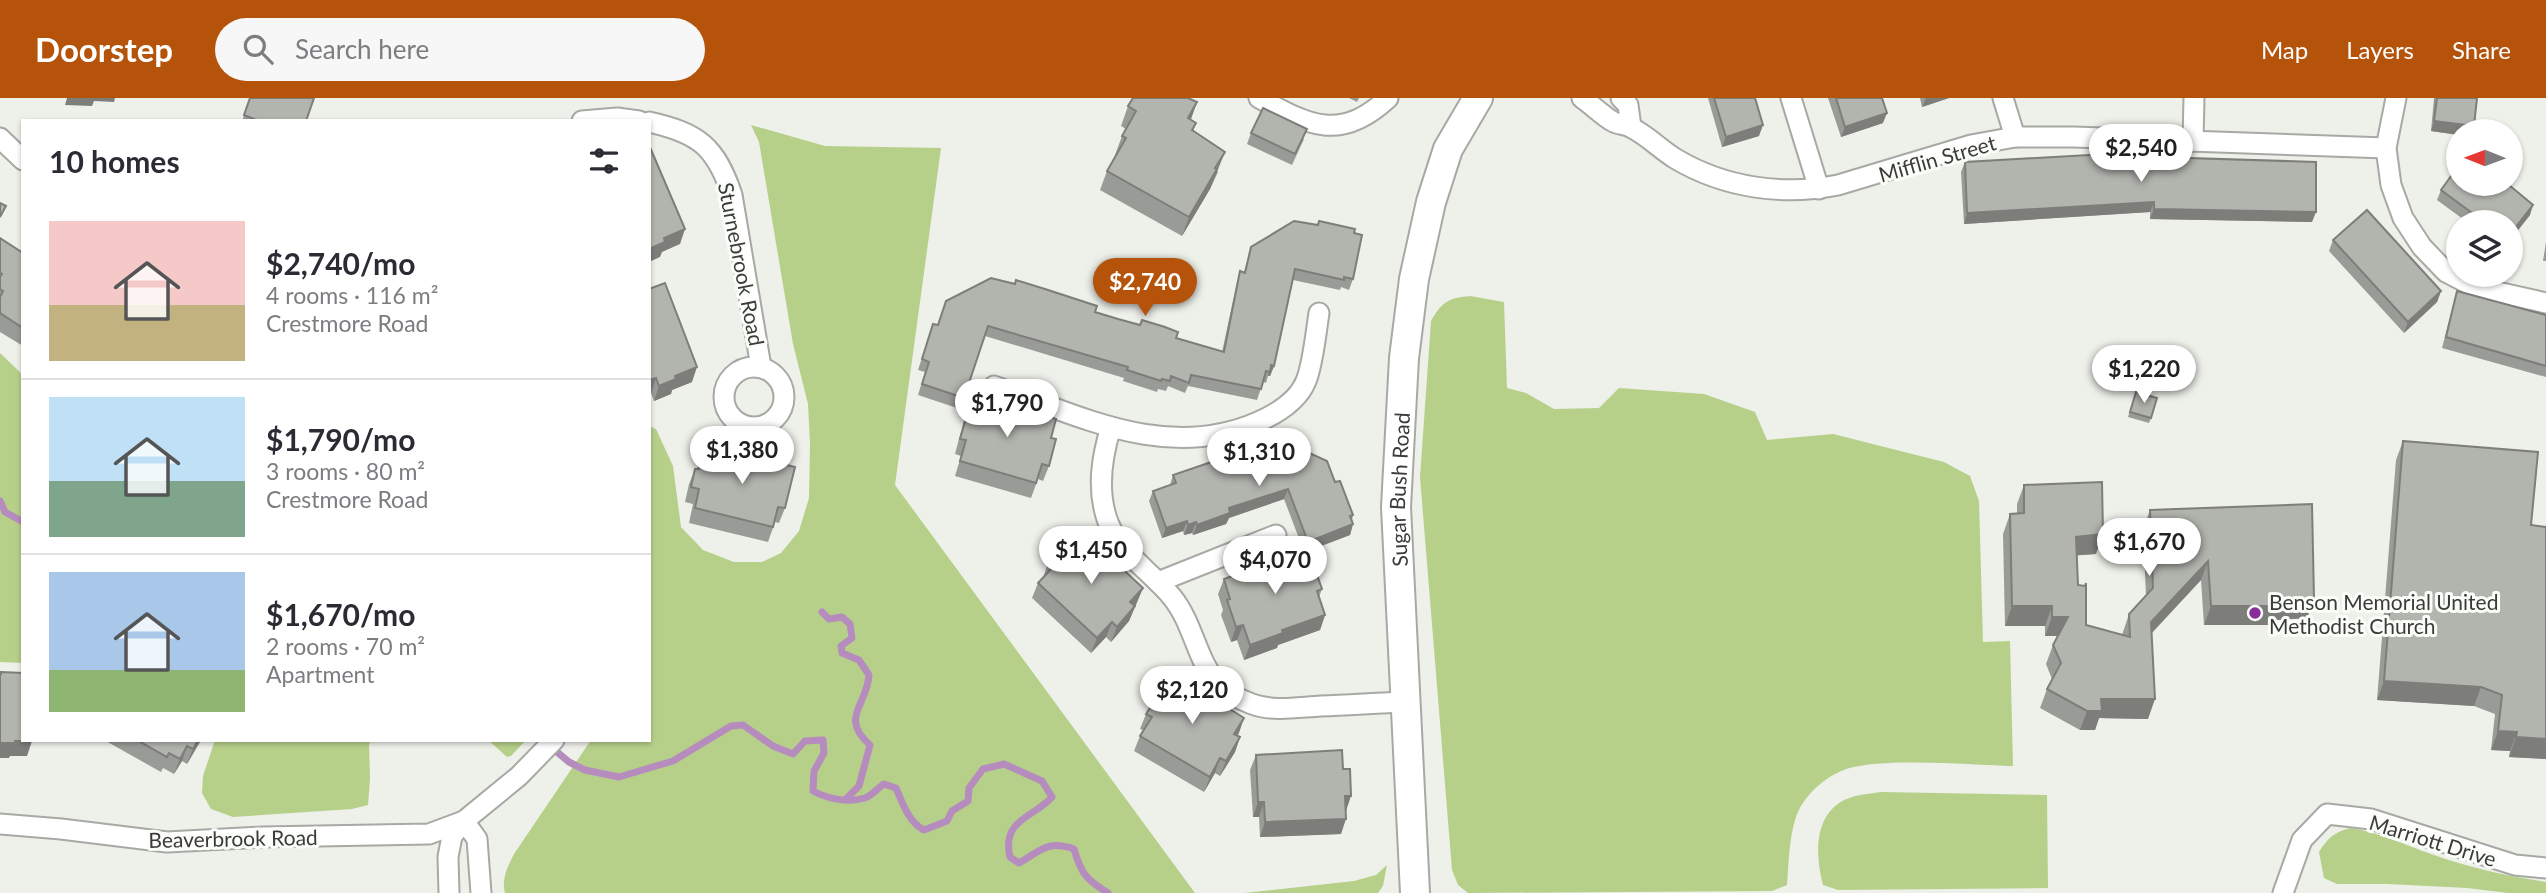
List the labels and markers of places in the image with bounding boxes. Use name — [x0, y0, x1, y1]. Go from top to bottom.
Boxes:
pin: $2,540 — [2084, 125, 2198, 184]
pin: $2,740 — [1088, 258, 1202, 318]
pin: $1,220 — [2087, 345, 2201, 405]
pin: $1,790 — [950, 380, 1064, 439]
pin: $1,380 — [685, 426, 799, 486]
pin: $1,310 — [1202, 428, 1316, 488]
pin: $1,670 — [2092, 518, 2206, 578]
pin: $1,450 — [1034, 526, 1148, 586]
pin: $4,070 — [1218, 536, 1332, 596]
place label: Benson Memorial United Methodist Church — [2269, 589, 2498, 638]
marker: Benson Memorial United Methodist Church — [2247, 605, 2263, 621]
pin: $2,120 — [1135, 666, 1249, 726]

